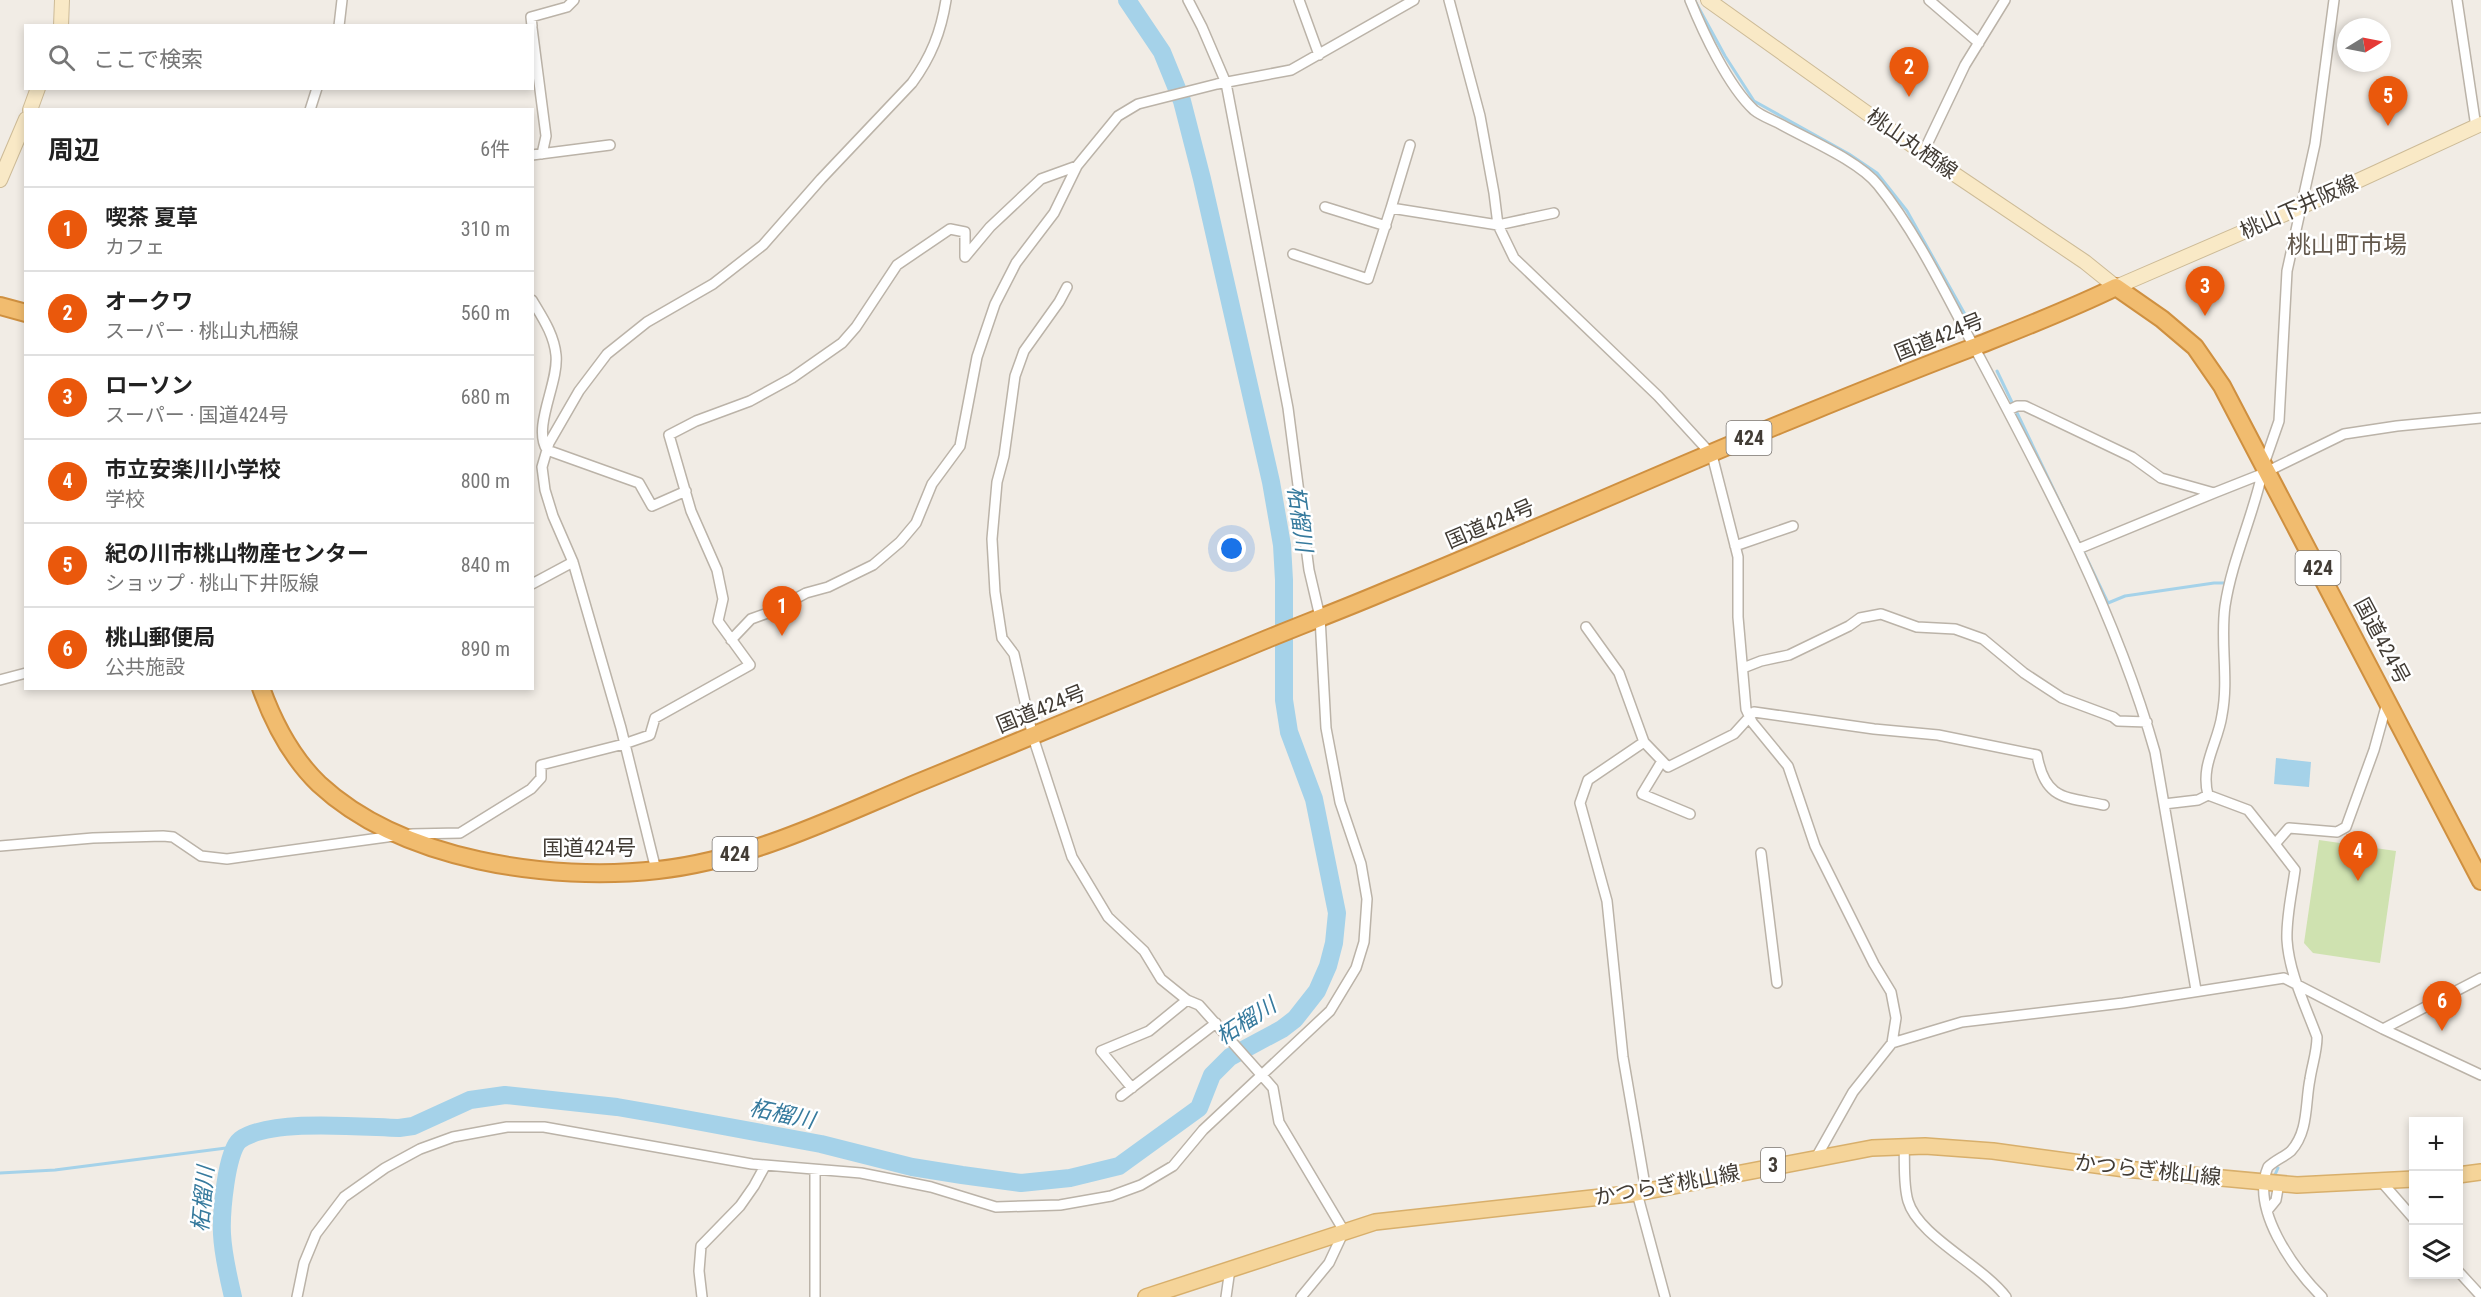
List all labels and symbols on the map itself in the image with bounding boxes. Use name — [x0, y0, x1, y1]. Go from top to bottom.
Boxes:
north arrow — [2337, 18, 2391, 72]
pin: 2 — [1890, 48, 1928, 97]
pin: 5 — [2368, 76, 2408, 126]
street label: 桃山丸栖線 — [1862, 104, 1962, 184]
street label: 桃山下井阪線 — [2237, 170, 2361, 244]
district label: 桃山町市場 — [2287, 231, 2407, 259]
pin: 3 — [2186, 266, 2224, 316]
street label: 国道424号 — [1891, 308, 1987, 366]
road number: 424 — [1726, 421, 1772, 455]
water label: 柘榴川 — [1283, 485, 1317, 555]
street label: 国道424号 — [1442, 495, 1538, 553]
your location — [1217, 534, 1246, 563]
road number: 424 — [2296, 551, 2340, 585]
pin: 1 — [762, 586, 802, 636]
street label: 国道424号 — [2349, 594, 2415, 688]
street label: 国道424号 — [993, 680, 1089, 738]
pin: 4 — [2338, 832, 2378, 881]
street label: 国道424号 — [542, 836, 636, 860]
road number: 424 — [712, 837, 758, 871]
pin: 6 — [2422, 982, 2462, 1031]
water label: 柘榴川 — [1212, 991, 1282, 1049]
water label: 柘榴川 — [747, 1095, 819, 1134]
road number: 3 — [1761, 1148, 1785, 1182]
street label: かつらぎ桃山線 — [2074, 1150, 2222, 1190]
street label: かつらぎ桃山線 — [1593, 1160, 1741, 1210]
water label: 柘榴川 — [188, 1163, 219, 1233]

